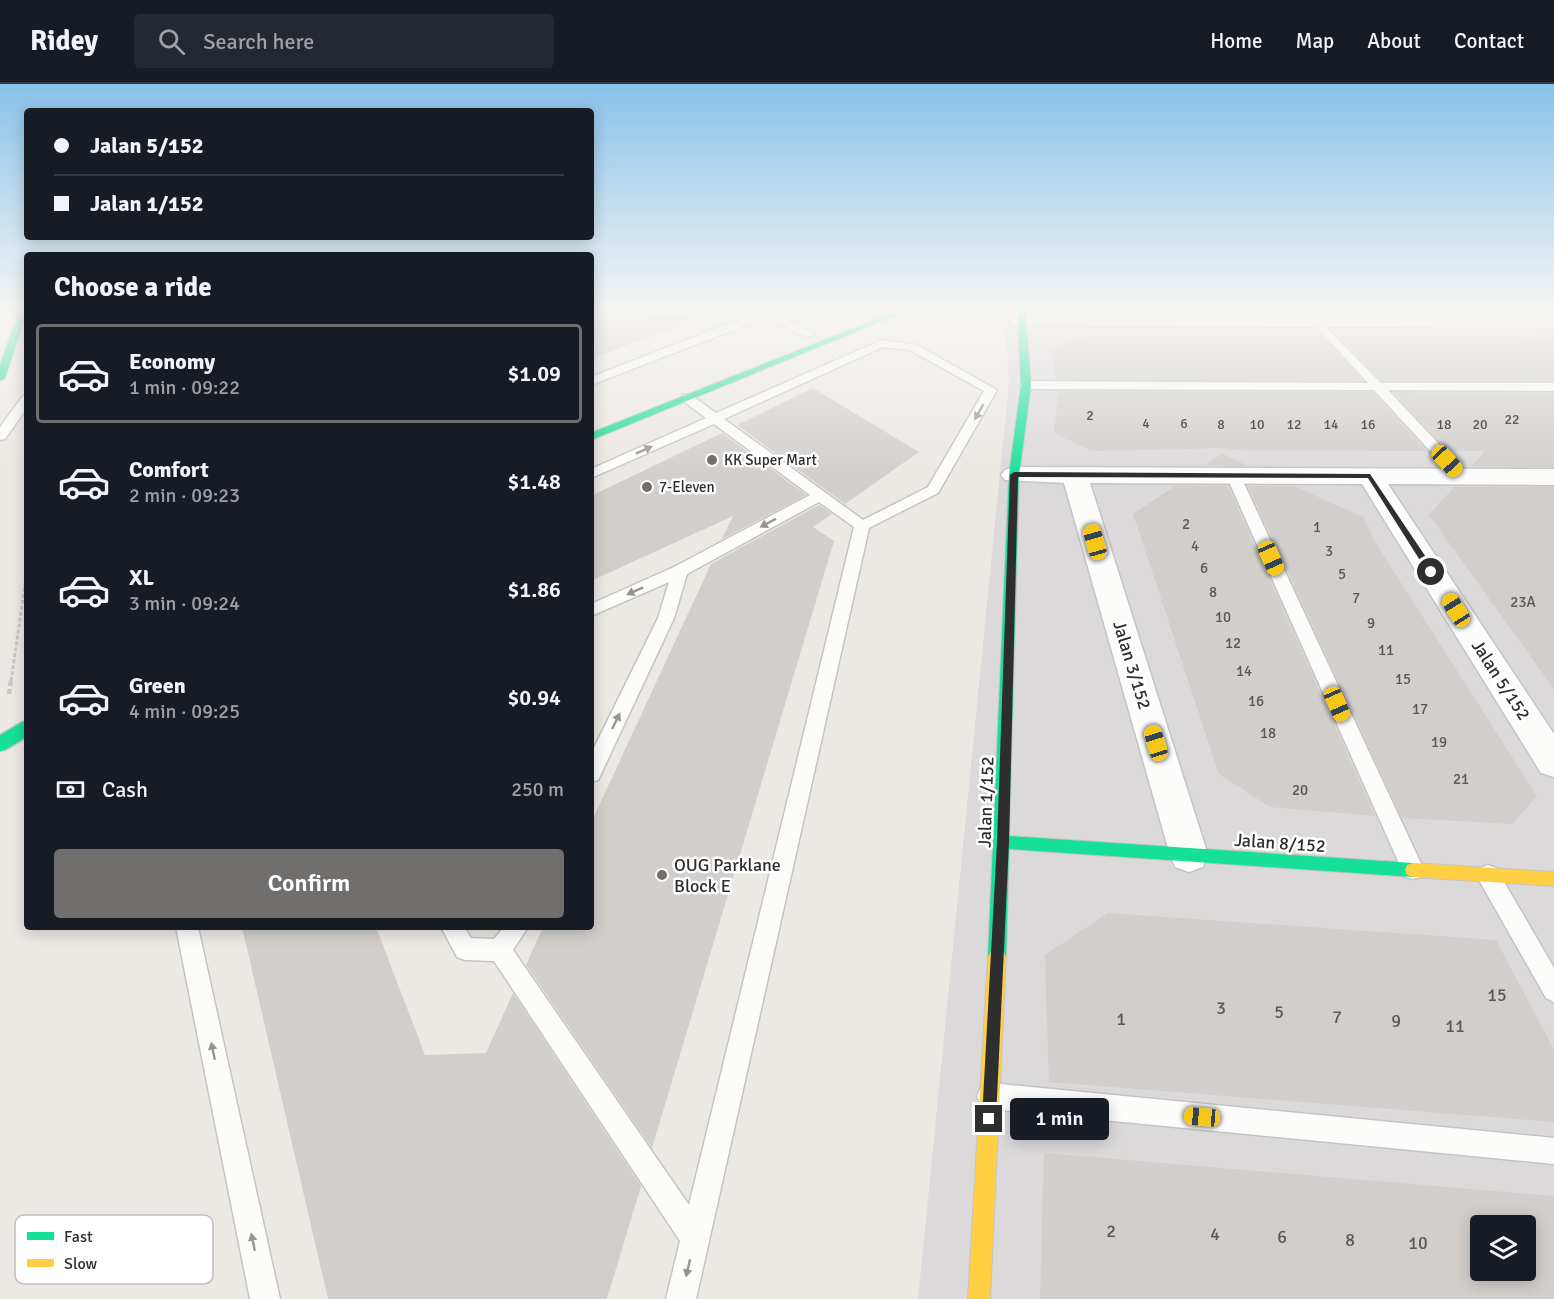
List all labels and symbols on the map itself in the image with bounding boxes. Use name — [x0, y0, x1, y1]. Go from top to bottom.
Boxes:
one-way arrow — [973, 404, 984, 420]
house number: 2 — [1086, 407, 1094, 424]
house number: 22 — [1504, 411, 1520, 428]
house number: 4 — [1142, 415, 1150, 432]
house number: 6 — [1180, 415, 1188, 432]
house number: 8 — [1217, 416, 1225, 433]
house number: 10 — [1249, 416, 1265, 433]
house number: 12 — [1286, 416, 1302, 433]
house number: 14 — [1323, 416, 1339, 433]
house number: 16 — [1360, 416, 1376, 433]
house number: 18 — [1436, 416, 1452, 433]
house number: 20 — [1472, 416, 1488, 433]
car — [1428, 442, 1466, 480]
one-way arrow — [636, 445, 653, 454]
place label: KK Super Mart — [724, 451, 817, 469]
marker: KK Super Mart — [705, 453, 719, 467]
place label: 7-Eleven — [659, 478, 715, 496]
marker: 7-Eleven — [640, 480, 654, 494]
house number: 2 — [1182, 515, 1190, 533]
one-way arrow — [759, 518, 776, 528]
house number: 1 — [1313, 518, 1321, 536]
car — [1081, 522, 1109, 562]
house number: 4 — [1191, 537, 1199, 555]
car — [1255, 538, 1287, 578]
house number: 3 — [1325, 542, 1333, 560]
route start — [1417, 558, 1444, 585]
house number: 6 — [1200, 559, 1208, 577]
house number: 5 — [1338, 565, 1346, 583]
house number: 8 — [1209, 583, 1217, 601]
one-way arrow — [627, 586, 644, 595]
house number: 7 — [1352, 589, 1360, 607]
car — [1439, 590, 1473, 630]
house number: 23A — [1510, 593, 1536, 611]
house number: 10 — [1215, 608, 1231, 626]
house number: 9 — [1367, 614, 1375, 632]
street label: Jalan 3/152 — [1108, 618, 1156, 712]
house number: 12 — [1225, 634, 1241, 652]
street label: Jalan 5/152 — [1467, 636, 1535, 724]
house number: 11 — [1378, 641, 1394, 659]
house number: 14 — [1236, 662, 1252, 680]
house number: 15 — [1395, 670, 1411, 688]
car — [1321, 684, 1353, 724]
house number: 16 — [1248, 692, 1264, 710]
house number: 17 — [1412, 700, 1428, 718]
one-way arrow — [612, 712, 621, 729]
car — [1142, 723, 1170, 763]
house number: 18 — [1260, 724, 1276, 742]
house number: 19 — [1431, 733, 1447, 751]
street label: Jalan 1/152 — [973, 756, 999, 848]
house number: 21 — [1453, 770, 1469, 788]
house number: 20 — [1292, 781, 1308, 799]
street label: Jalan 8/152 — [1234, 829, 1326, 857]
place label: OUG Parklane Block E — [674, 854, 781, 897]
marker: OUG Parklane Block E — [655, 868, 669, 882]
house number: 15 — [1487, 984, 1507, 1006]
house number: 3 — [1216, 997, 1226, 1019]
house number: 5 — [1274, 1001, 1284, 1023]
house number: 7 — [1332, 1006, 1342, 1028]
house number: 1 — [1116, 1008, 1126, 1030]
house number: 9 — [1391, 1010, 1401, 1032]
house number: 11 — [1445, 1015, 1465, 1037]
one-way arrow — [207, 1042, 217, 1060]
callout: 1 min — [1010, 1098, 1109, 1140]
route end — [975, 1105, 1002, 1132]
car — [1183, 1106, 1221, 1128]
legend — [15, 1215, 213, 1284]
house number: 2 — [1106, 1220, 1116, 1242]
house number: 4 — [1210, 1223, 1220, 1245]
house number: 6 — [1277, 1226, 1287, 1248]
text: Fast — [64, 1227, 93, 1247]
house number: 8 — [1345, 1229, 1355, 1251]
one-way arrow — [248, 1232, 257, 1251]
house number: 10 — [1408, 1232, 1428, 1254]
text: Slow — [64, 1254, 98, 1274]
one-way arrow — [682, 1259, 692, 1278]

